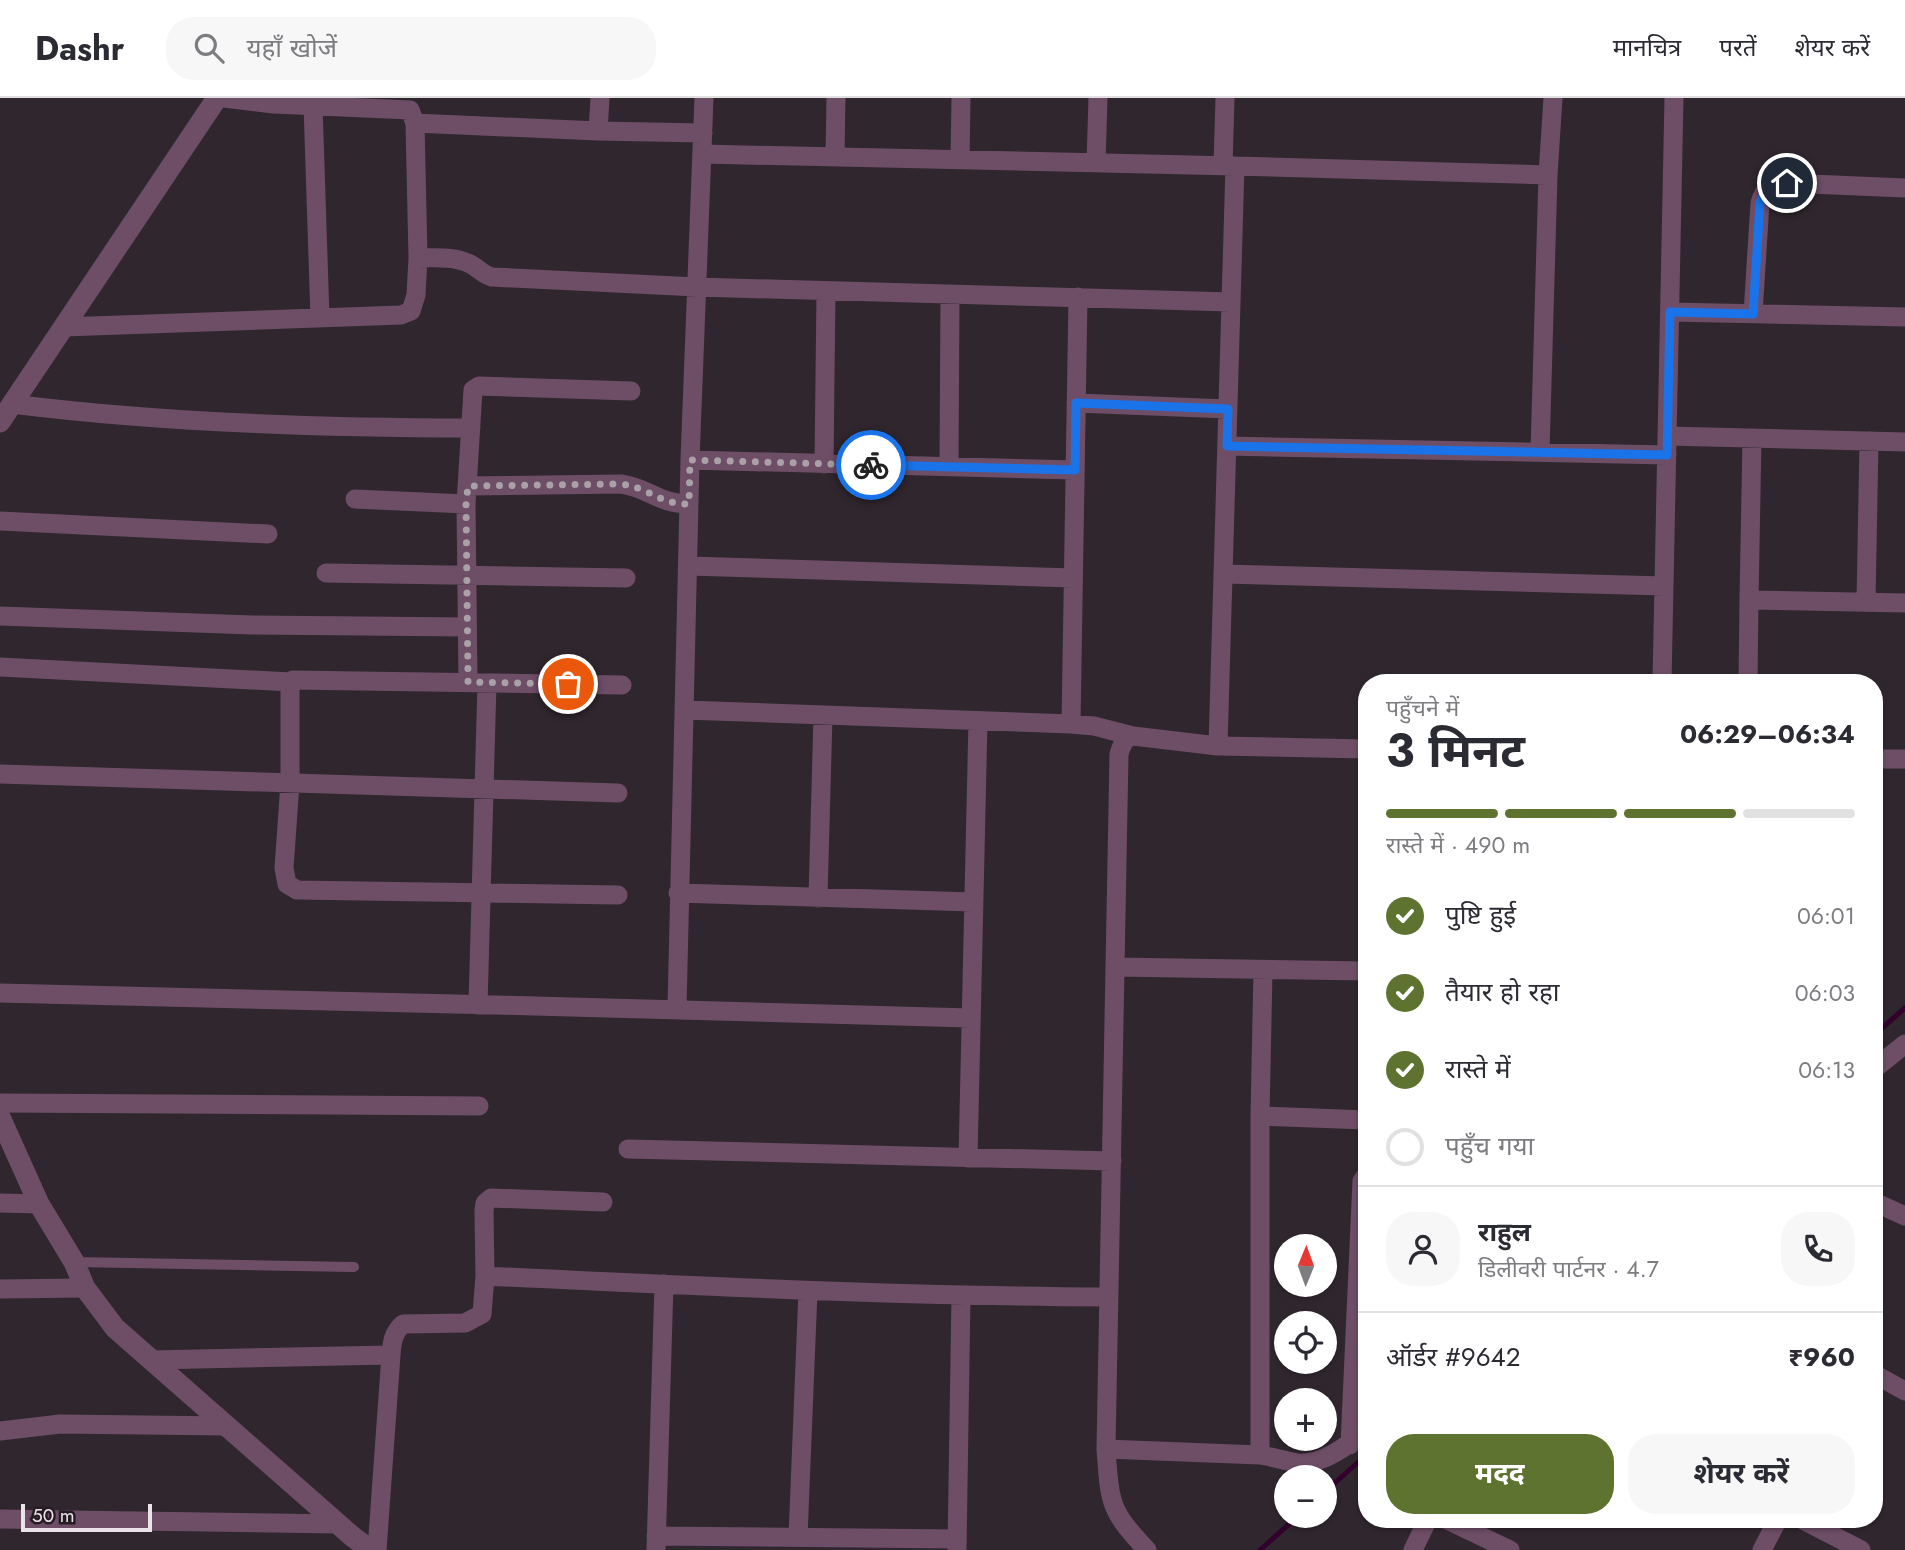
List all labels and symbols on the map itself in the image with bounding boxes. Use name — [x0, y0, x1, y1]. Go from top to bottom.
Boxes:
pin — [1757, 153, 1817, 213]
courier — [836, 430, 906, 500]
pin — [538, 654, 598, 714]
north arrow — [1274, 1234, 1337, 1297]
scale bar — [21, 1501, 152, 1533]

